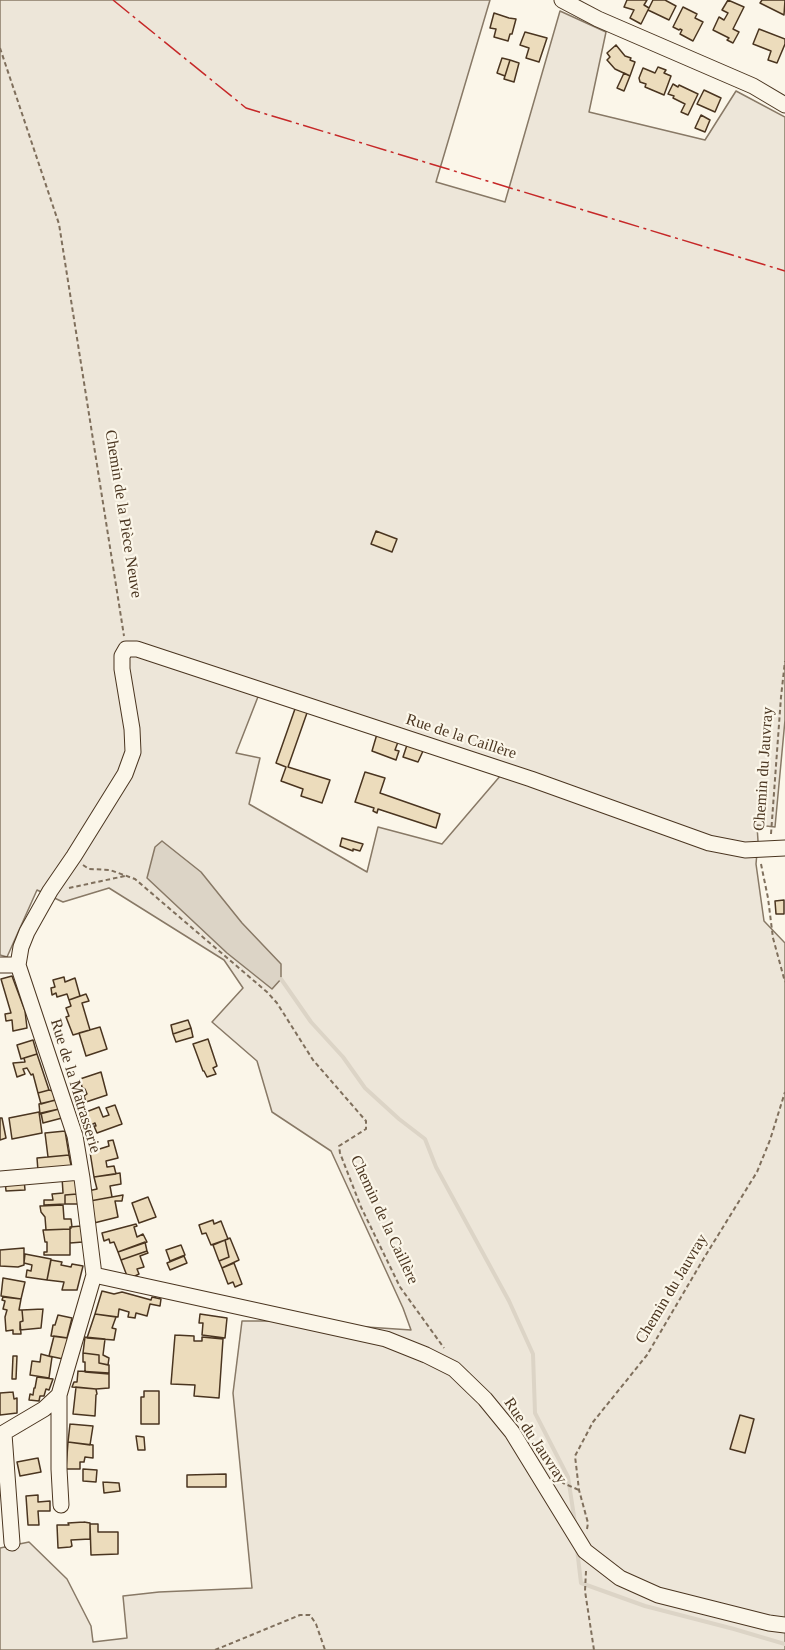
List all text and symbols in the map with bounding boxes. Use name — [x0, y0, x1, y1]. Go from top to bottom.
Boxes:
street label: Chemin de la Pièce Neuve — [100, 429, 146, 599]
street label: Chemin du Jauvray — [750, 706, 778, 832]
street label: Rue de la Caillère — [403, 710, 519, 764]
street label: Rue de la Matrasserie — [45, 1017, 105, 1155]
street label: Chemin de la Caillère — [346, 1153, 422, 1287]
street label: Chemin du Jauvray — [632, 1231, 712, 1347]
street label: Rue du Jauvray — [499, 1394, 571, 1488]

